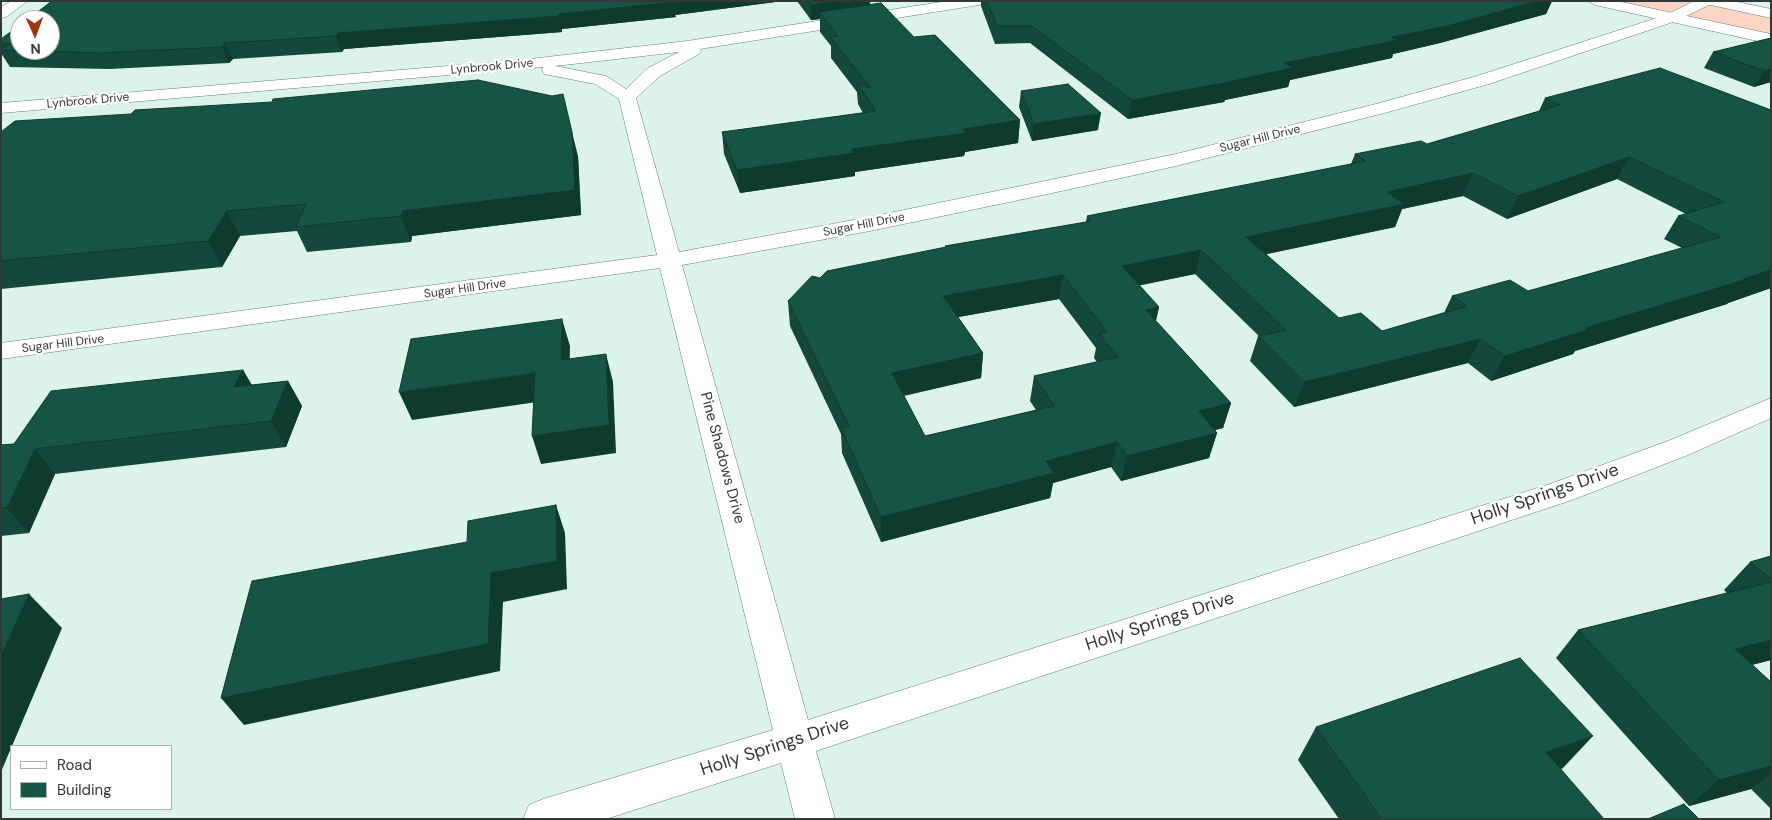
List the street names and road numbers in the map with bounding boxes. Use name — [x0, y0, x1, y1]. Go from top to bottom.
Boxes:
street label: Lynbrook Drive — [450, 56, 534, 78]
street label: Lynbrook Drive — [46, 90, 130, 112]
street label: Sugar Hill Drive — [1218, 122, 1302, 156]
street label: Sugar Hill Drive — [822, 210, 906, 240]
street label: Sugar Hill Drive — [423, 276, 507, 302]
street label: Sugar Hill Drive — [21, 332, 105, 356]
street label: Pine Shadows Drive — [696, 390, 748, 526]
street label: Holly Springs Drive — [1468, 460, 1622, 530]
street label: Holly Springs Drive — [1083, 588, 1237, 656]
street label: Holly Springs Drive — [698, 713, 852, 781]

